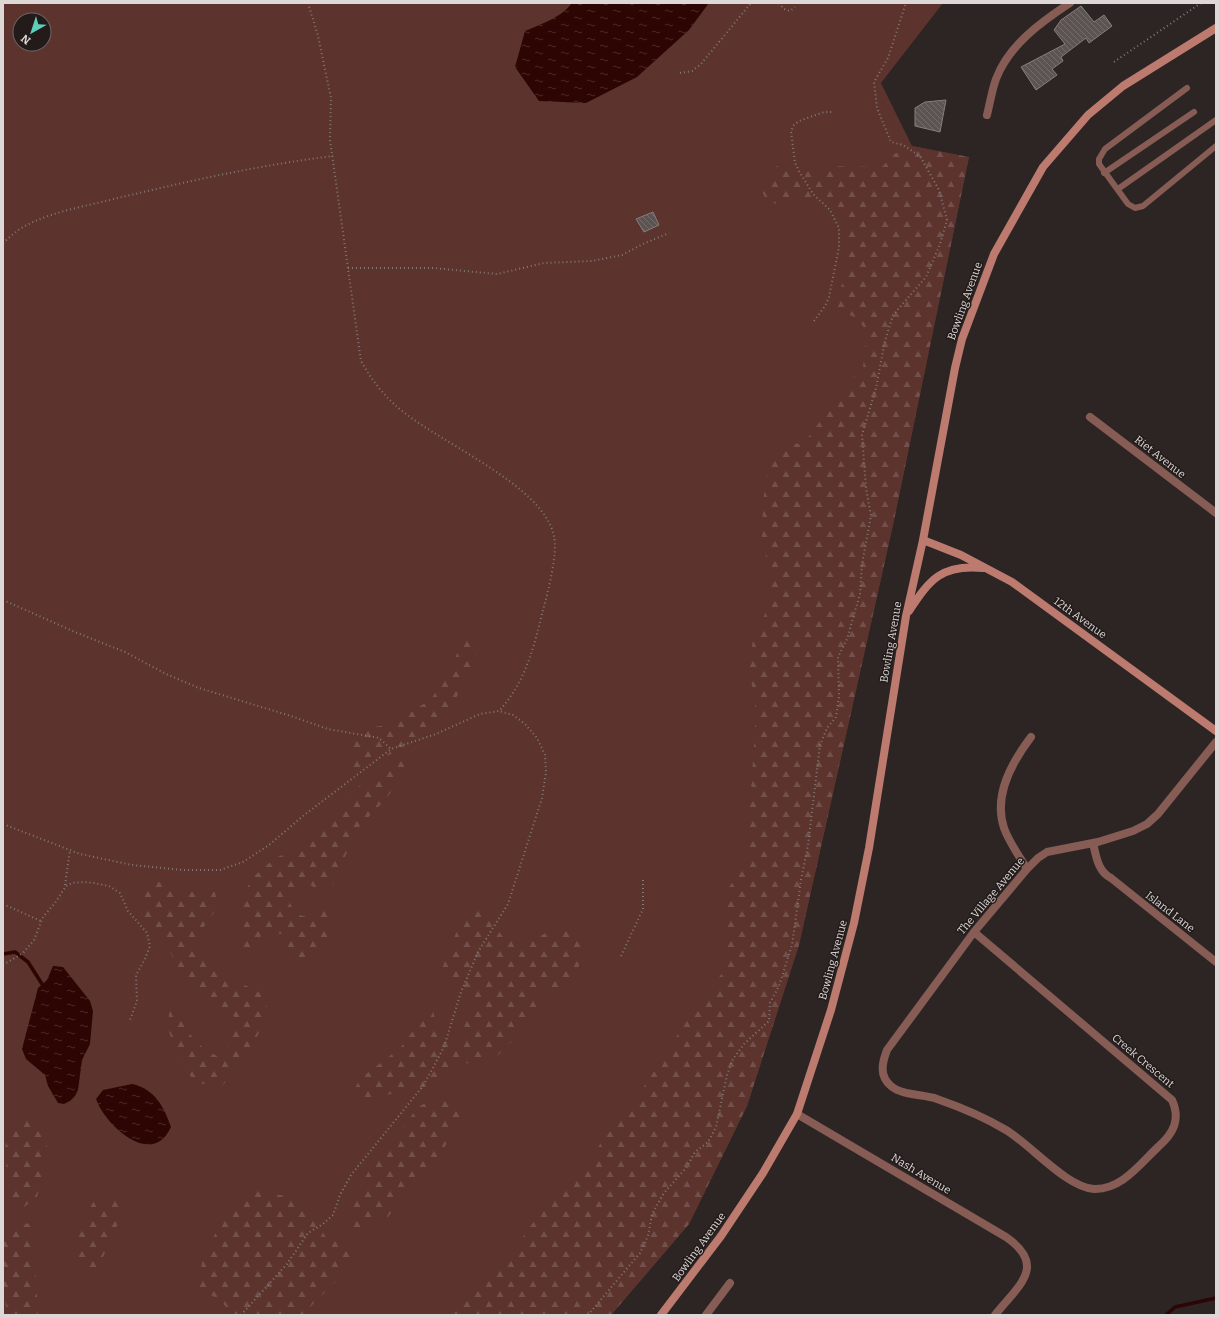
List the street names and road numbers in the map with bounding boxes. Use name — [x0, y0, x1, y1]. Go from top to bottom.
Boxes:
street label: Bowling Avenue — [945, 260, 985, 342]
street label: Riet Avenue — [1132, 433, 1188, 481]
street label: 12th Avenue — [1051, 595, 1109, 641]
street label: Bowling Avenue — [877, 600, 905, 684]
street label: The Village Avenue — [955, 855, 1027, 937]
street label: Island Lane — [1143, 889, 1197, 935]
street label: Bowling Avenue — [816, 919, 850, 1001]
street label: Creek Crescent — [1109, 1031, 1177, 1091]
street label: Nash Avenue — [889, 1151, 953, 1197]
street label: Bowling Avenue — [670, 1210, 728, 1284]

